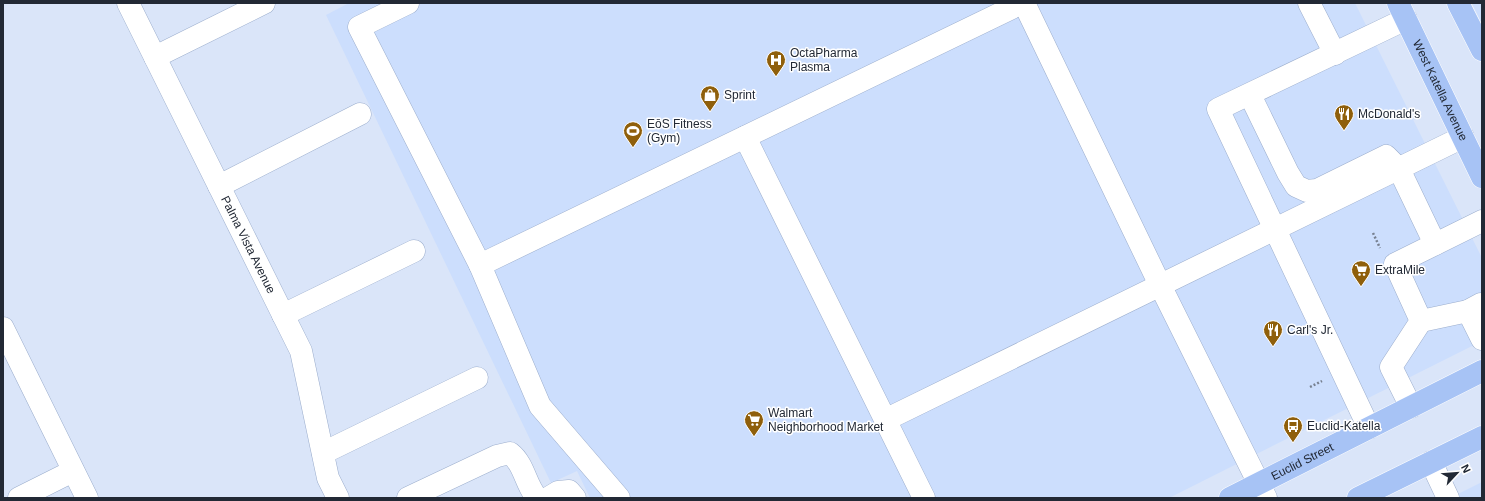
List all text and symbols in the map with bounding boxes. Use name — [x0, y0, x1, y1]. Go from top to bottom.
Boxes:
street label: West Katella Avenue — [1410, 38, 1471, 143]
place label: OctaPharma Plasma — [790, 46, 858, 74]
hospital icon: OctaPharma Plasma — [765, 49, 787, 77]
shop icon: Sprint — [699, 84, 721, 112]
place label: Sprint — [724, 88, 756, 102]
restaurant icon: McDonald's — [1333, 103, 1355, 131]
place label: McDonald's — [1358, 107, 1420, 121]
place label: EōS Fitness (Gym) — [647, 117, 712, 145]
sports icon: EōS Fitness (Gym) — [622, 120, 644, 148]
street label: Palma Vista Avenue — [218, 194, 278, 296]
supermarket icon: ExtraMile — [1350, 259, 1372, 287]
place label: ExtraMile — [1375, 263, 1425, 277]
restaurant icon: Carl's Jr. — [1262, 319, 1284, 347]
place label: Carl's Jr. — [1287, 323, 1333, 337]
place label: Walmart Neighborhood Market — [768, 406, 884, 434]
supermarket icon: Walmart Neighborhood Market — [743, 409, 765, 437]
bus stop icon: Euclid-Katella — [1282, 415, 1304, 443]
place label: Euclid-Katella — [1307, 419, 1381, 433]
street label: Euclid Street — [1269, 440, 1337, 483]
north arrow — [1437, 453, 1477, 493]
text: N — [1459, 462, 1473, 475]

